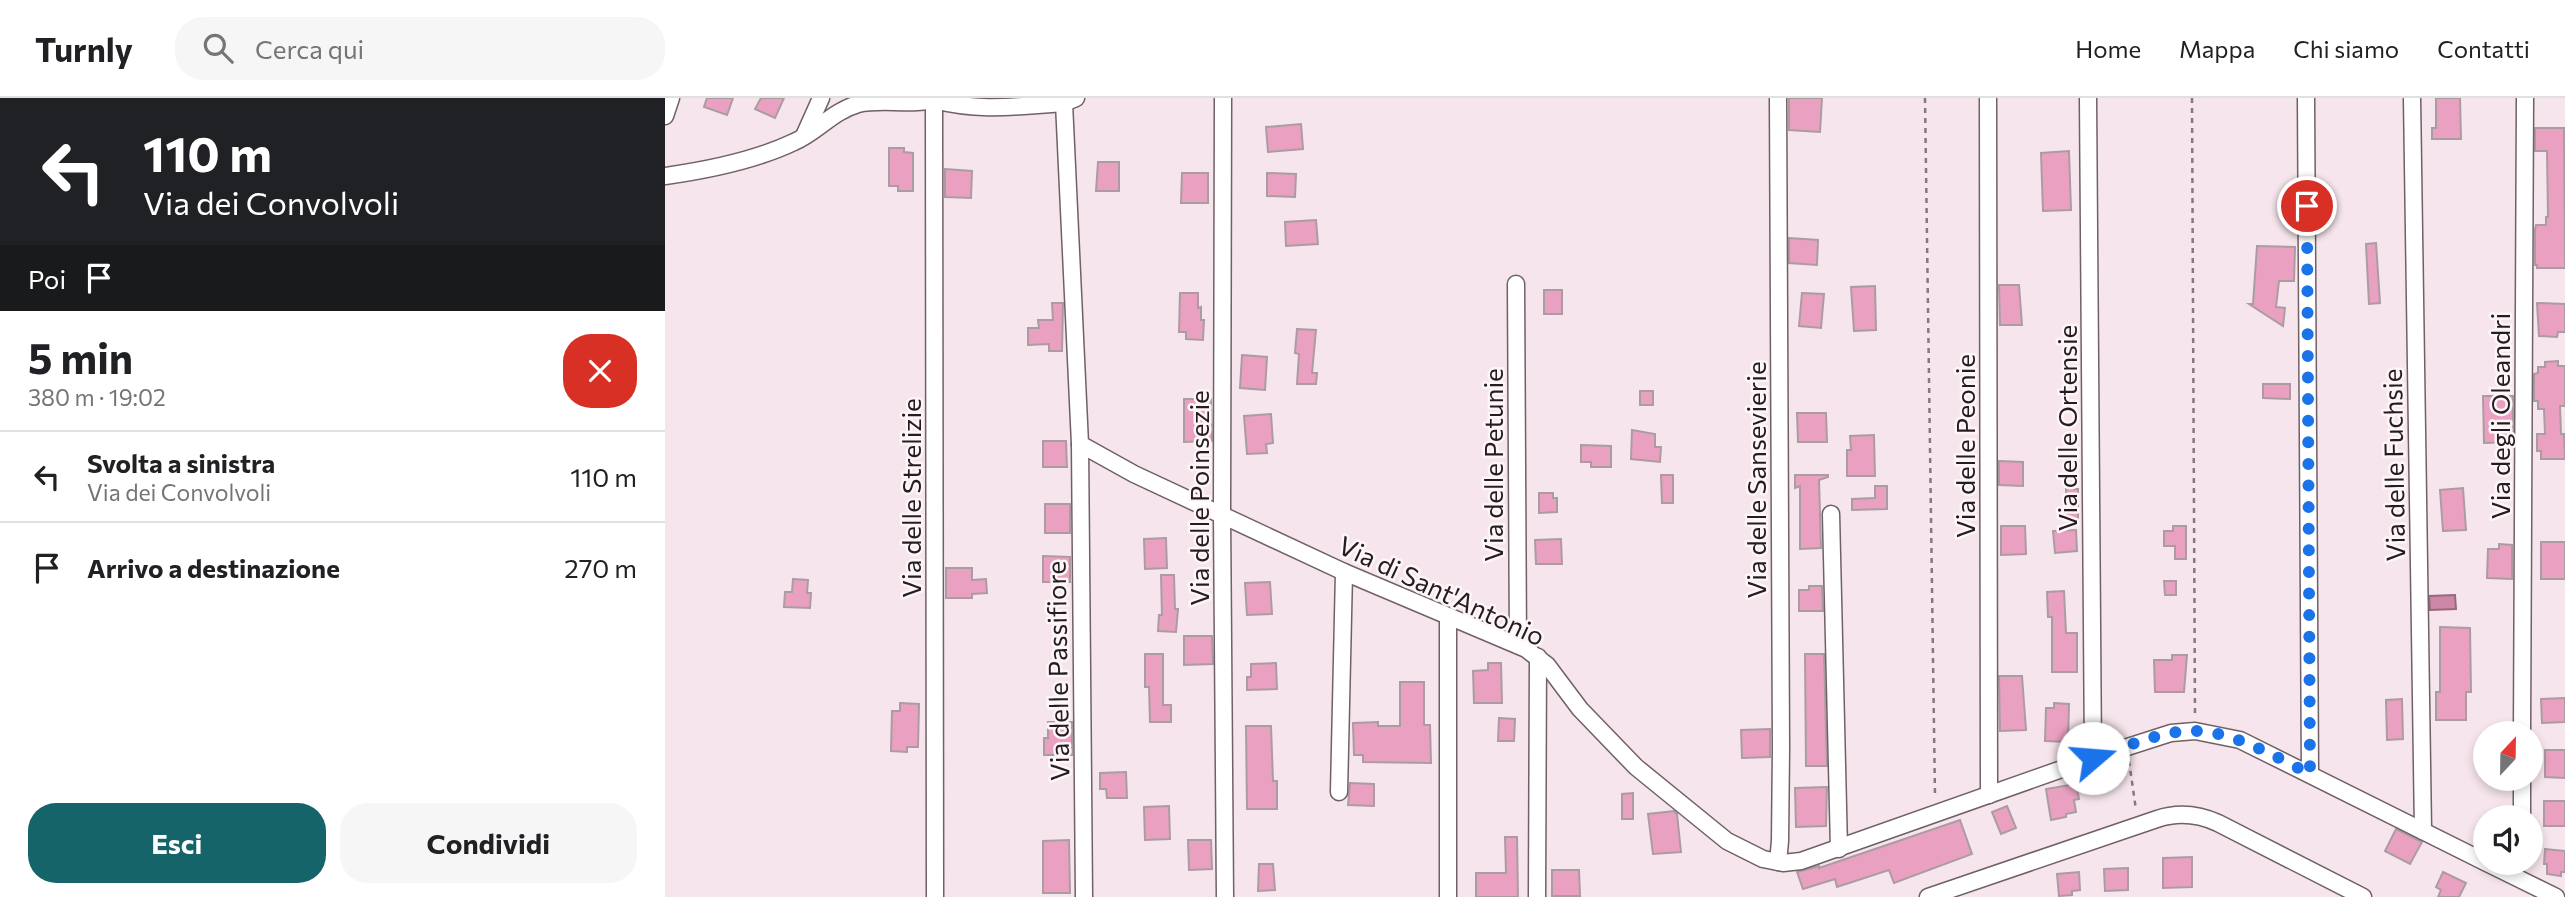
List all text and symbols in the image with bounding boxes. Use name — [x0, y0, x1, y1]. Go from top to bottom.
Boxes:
search box — [175, 17, 665, 80]
text: Turnly — [35, 28, 133, 69]
icon: search — [199, 29, 237, 67]
text: Cerca qui — [255, 33, 364, 64]
text: Home — [2075, 34, 2141, 63]
text: Mappa — [2179, 34, 2255, 63]
text: Chi siamo — [2293, 34, 2399, 63]
text: Contatti — [2437, 34, 2530, 63]
text: 110 m — [143, 122, 272, 182]
icon: left — [28, 126, 119, 217]
pin — [2277, 176, 2337, 236]
text: Via dei Convolvoli — [143, 182, 399, 222]
icon: arrive — [2288, 187, 2326, 225]
icon: arrive — [80, 259, 118, 297]
text: Poi — [28, 263, 66, 294]
street label: Via degli Oleandri — [2484, 313, 2515, 519]
street label: Via delle Ortensie — [2051, 325, 2082, 531]
text: 5 min — [28, 331, 133, 383]
button: close — [563, 334, 637, 408]
street label: Via delle Peonie — [1949, 354, 1980, 538]
street label: Via delle Sansevierie — [1740, 361, 1771, 599]
street label: Via delle Petunie — [1477, 368, 1508, 562]
street label: Via delle Fuchsie — [2376, 368, 2410, 562]
text: 380 m · 19:02 — [28, 383, 166, 411]
street label: Via delle Poinsezie — [1183, 390, 1214, 606]
street label: Via delle Strelizie — [895, 398, 926, 598]
text: Svolta a sinistra — [87, 447, 275, 478]
icon: left — [28, 458, 66, 496]
text: 110 m — [570, 461, 637, 492]
text: Via dei Convolvoli — [87, 478, 271, 506]
street label: Via di Sant'Antonio — [1334, 529, 1550, 651]
icon: arrive — [28, 549, 66, 587]
text: Arrivo a destinazione — [87, 552, 340, 583]
text: 270 m — [564, 552, 637, 583]
street label: Via delle Passifiore — [1040, 561, 1074, 781]
position arrow — [2056, 721, 2130, 795]
north arrow — [2473, 721, 2543, 791]
map controls — [2473, 721, 2543, 875]
button: Esci — [28, 803, 326, 883]
button: Condividi — [340, 803, 637, 883]
button: sound — [2473, 805, 2543, 875]

